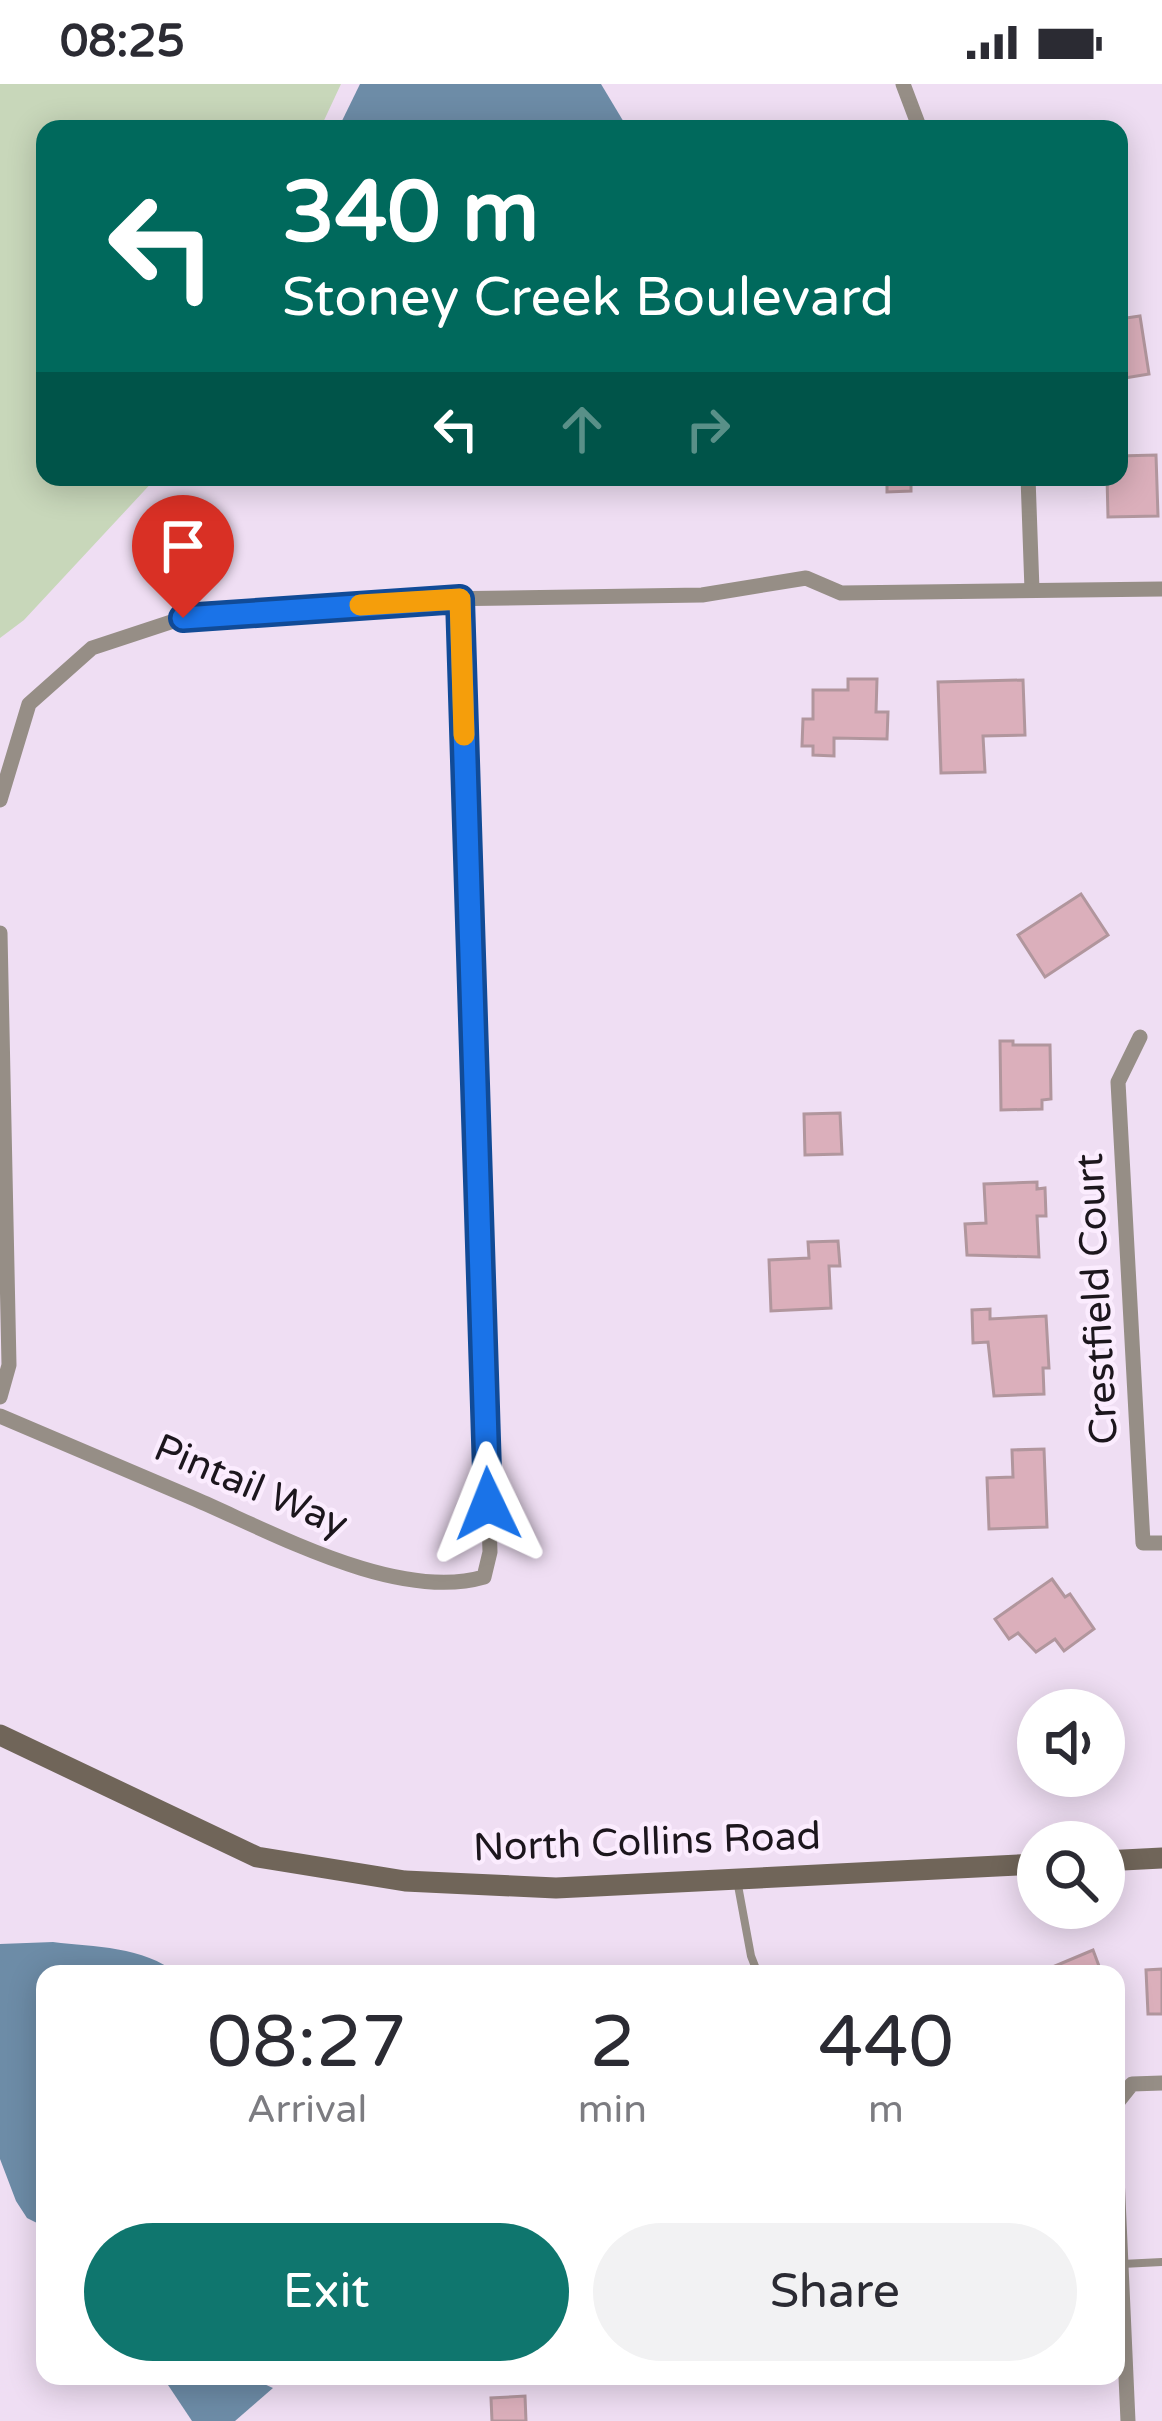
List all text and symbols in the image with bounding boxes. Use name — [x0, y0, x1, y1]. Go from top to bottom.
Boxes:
text: 08:25 — [60, 15, 185, 69]
text: 340 m — [282, 163, 539, 264]
icon: left — [84, 168, 240, 324]
text: Stoney Creek Boulevard — [282, 265, 894, 330]
icon: left — [423, 396, 489, 462]
icon: ahead — [549, 396, 615, 462]
icon: right — [675, 396, 741, 462]
pin — [132, 495, 234, 618]
icon: arrive — [150, 513, 216, 579]
street label: Crestfield Court — [1066, 1152, 1128, 1446]
street label: Pintail Way — [147, 1424, 355, 1548]
position arrow — [425, 1441, 551, 1567]
map controls — [1017, 1689, 1125, 1929]
button: sound — [1017, 1689, 1125, 1797]
street label: North Collins Road — [472, 1812, 822, 1872]
button: search — [1017, 1821, 1125, 1929]
text: 08:27 — [207, 2000, 407, 2087]
text: 2 — [590, 2000, 635, 2087]
text: 440 — [818, 2000, 954, 2087]
text: Arrival — [247, 2086, 367, 2133]
text: min — [578, 2086, 647, 2133]
text: m — [868, 2086, 904, 2133]
button: Exit — [84, 2223, 569, 2361]
button: Share — [593, 2223, 1077, 2361]

